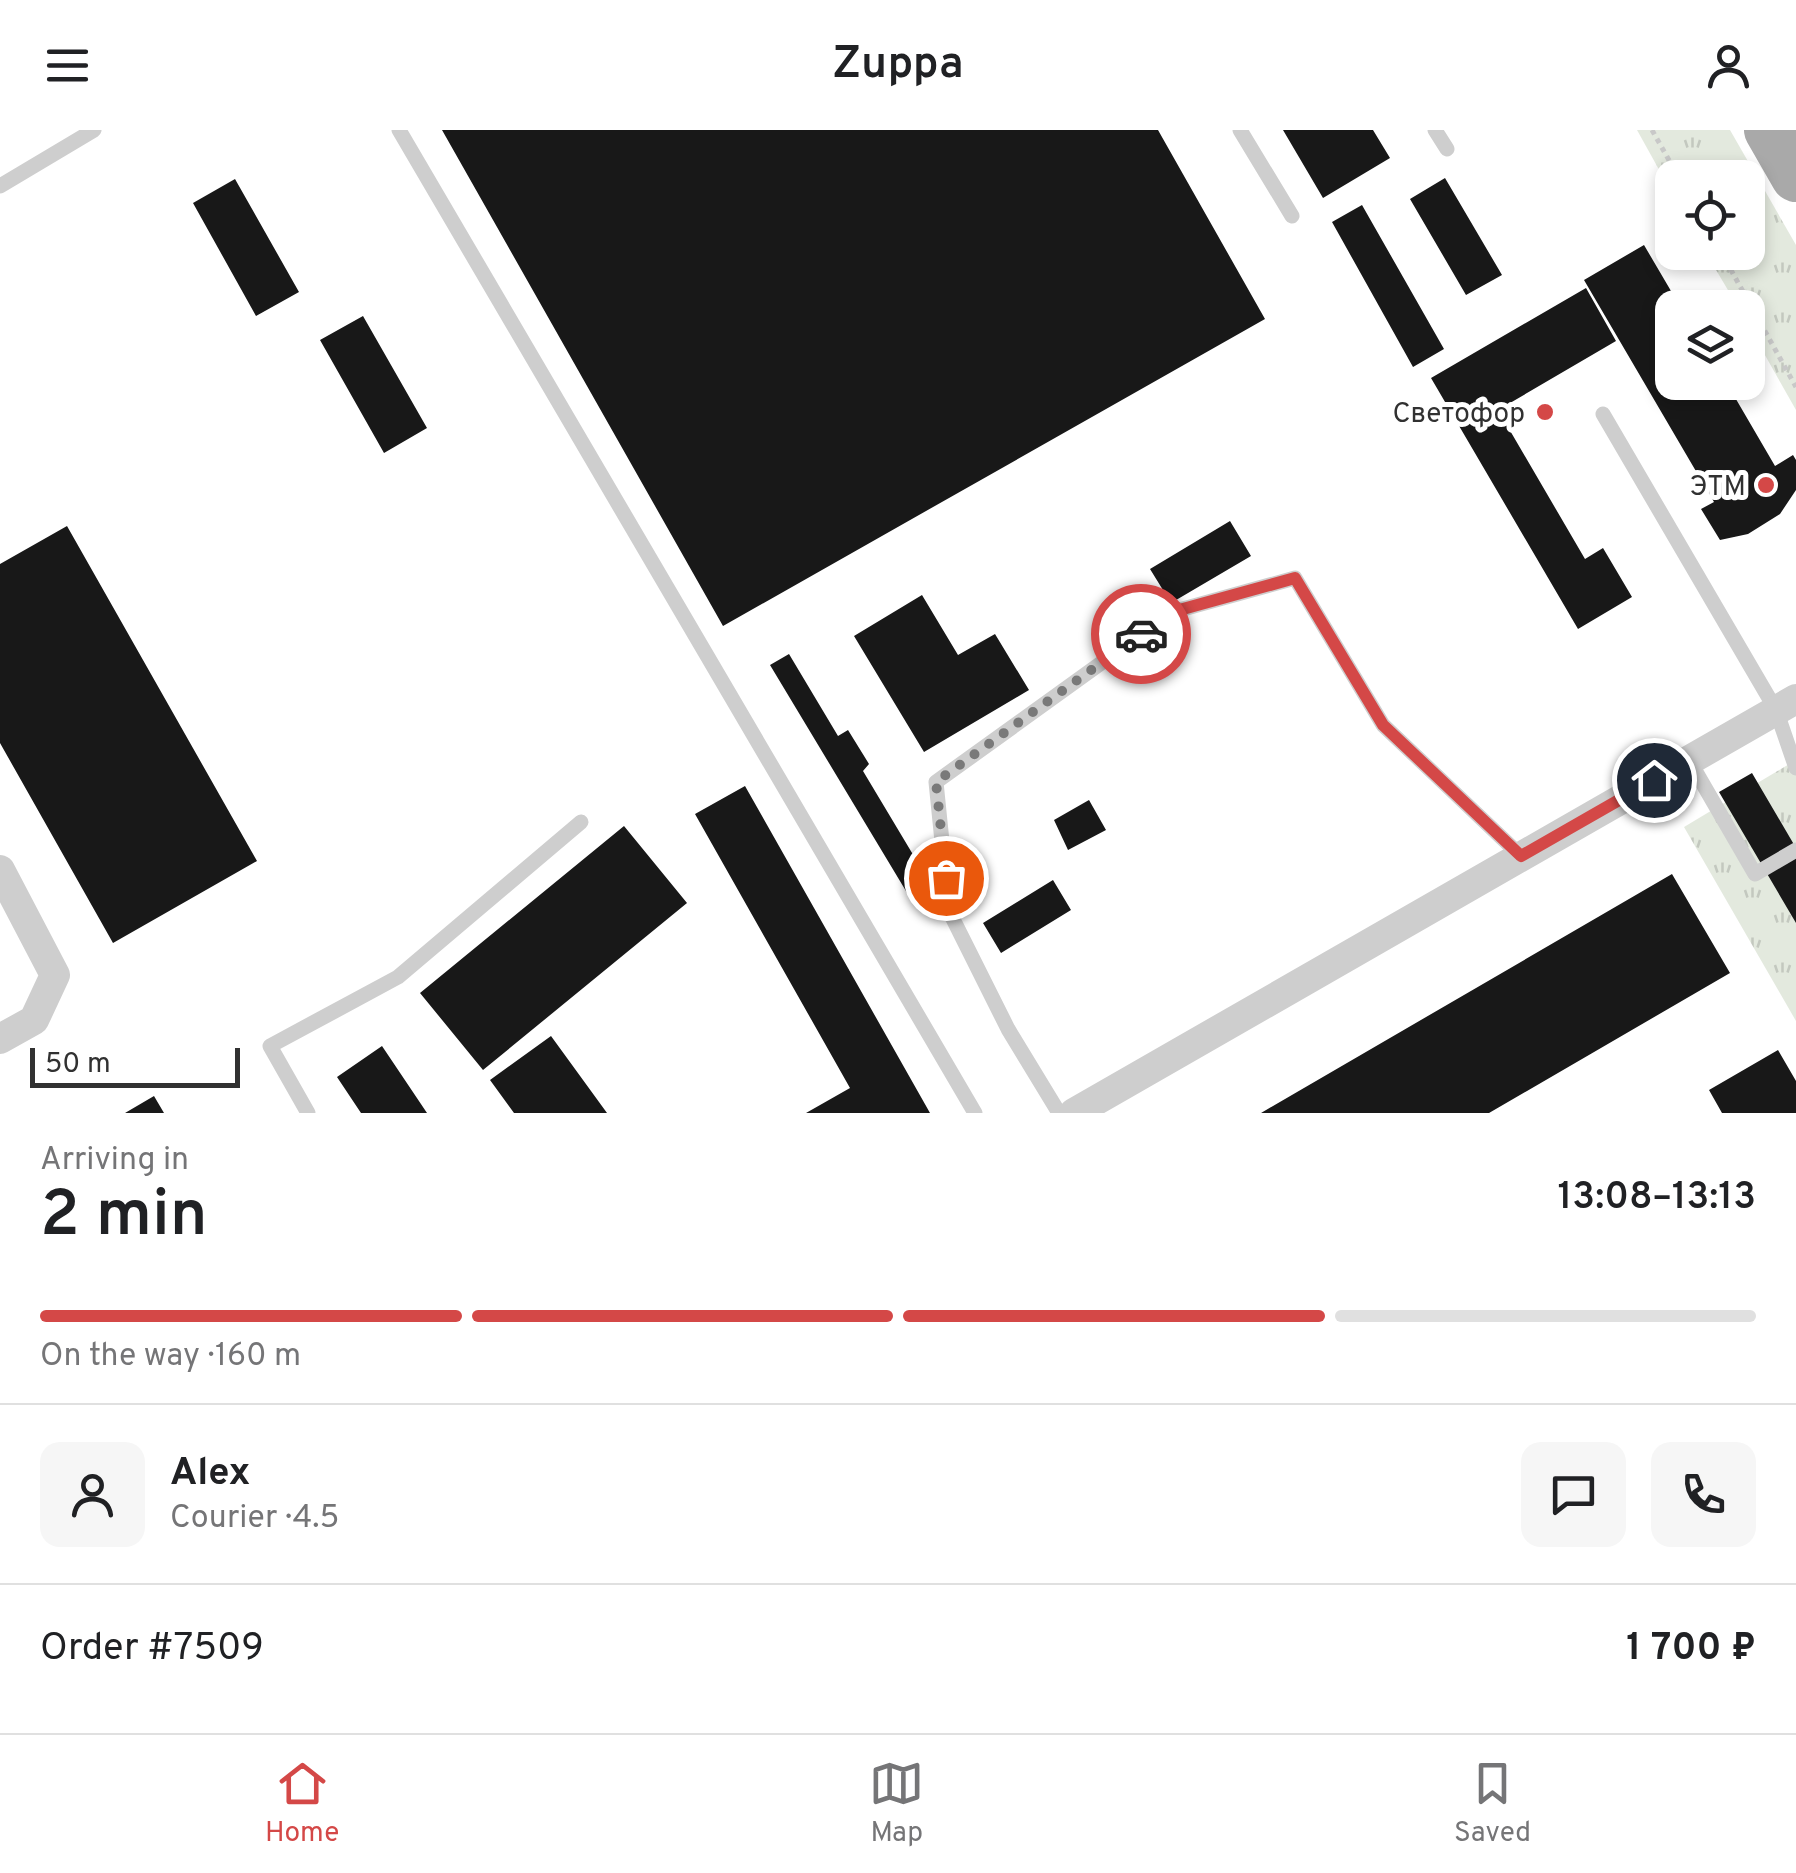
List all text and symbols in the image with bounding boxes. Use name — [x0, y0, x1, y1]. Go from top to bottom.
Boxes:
text: Zuppa — [832, 37, 964, 94]
icon: menu — [40, 38, 95, 93]
icon: person — [1701, 38, 1756, 93]
map controls — [1655, 160, 1765, 400]
button: locate — [1655, 160, 1765, 270]
button: layers — [1655, 290, 1765, 400]
place label: Светофор — [1392, 397, 1525, 433]
marker: Светофор — [1534, 401, 1556, 423]
place label: ЭТМ — [1690, 470, 1746, 506]
marker: ЭТМ — [1755, 474, 1777, 496]
courier — [1091, 584, 1191, 684]
icon: car — [1114, 607, 1169, 662]
pin — [1612, 738, 1697, 823]
icon: home — [1627, 753, 1682, 808]
pin — [904, 836, 989, 921]
icon: bag — [919, 851, 974, 906]
scale bar — [30, 1043, 240, 1088]
text: 50 m — [45, 1047, 111, 1083]
text: Arriving in — [40, 1141, 189, 1181]
text: 13:08–13:13 — [1558, 1174, 1756, 1223]
text: 2 min — [40, 1177, 208, 1259]
text: On the way · 160 m — [40, 1337, 301, 1377]
button: person — [40, 1442, 145, 1547]
button: chat — [1521, 1442, 1626, 1547]
button: phone — [1651, 1442, 1756, 1547]
text: Alex — [170, 1450, 250, 1499]
text: Courier · 4.5 — [170, 1499, 339, 1539]
text: Order #7509 — [40, 1625, 264, 1674]
text: 1 700 ₽ — [1626, 1625, 1756, 1674]
tab: Home — [265, 1756, 339, 1852]
tab: Map — [869, 1756, 924, 1852]
tab: Saved — [1454, 1756, 1531, 1852]

